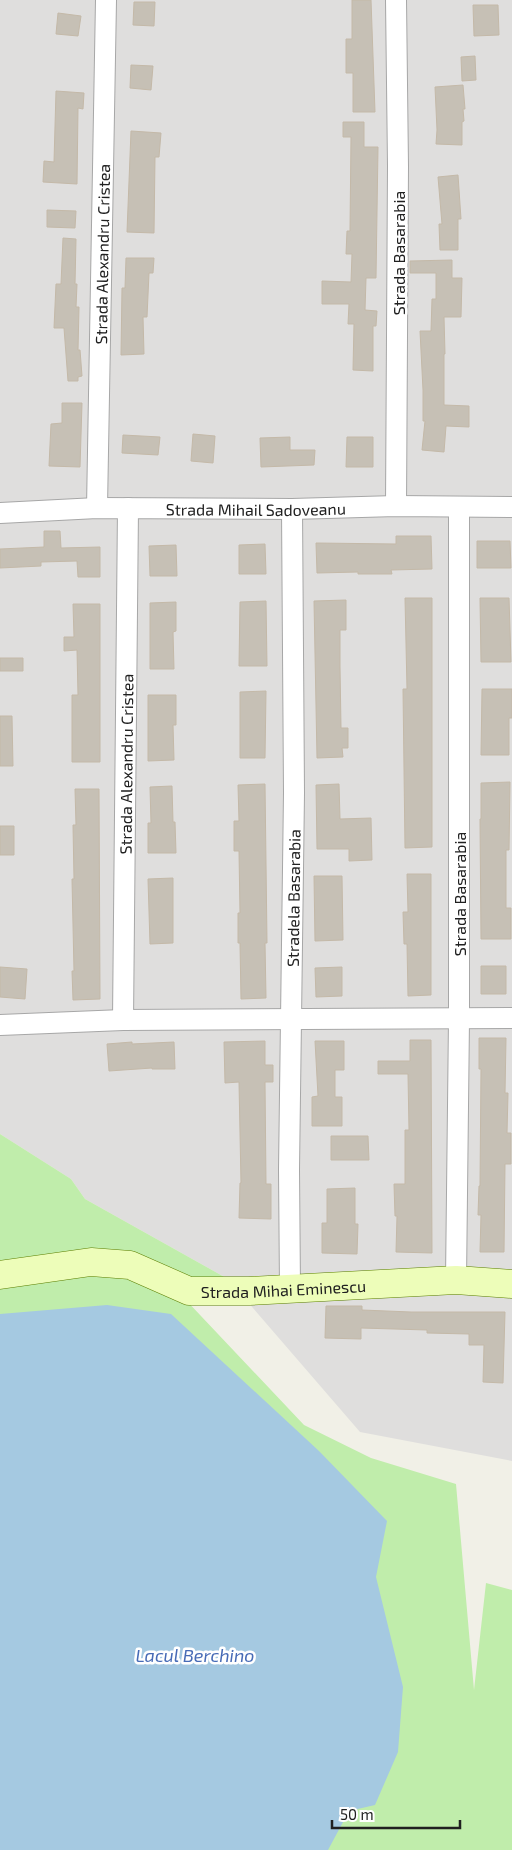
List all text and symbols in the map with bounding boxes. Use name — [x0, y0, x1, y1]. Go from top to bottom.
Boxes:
street label: Strada Alexandru Cristea — [90, 164, 113, 345]
street label: Strada Basarabia — [389, 191, 408, 315]
street label: Strada Mihail Sadoveanu — [166, 498, 346, 519]
street label: Strada Alexandru Cristea — [115, 674, 136, 854]
street label: Stradela Basarabia — [282, 829, 303, 967]
street label: Strada Basarabia — [450, 832, 469, 956]
street label: Strada Mihai Eminescu — [201, 1275, 367, 1301]
water label: Lacul Berchino — [135, 1644, 255, 1666]
scale bar — [332, 1798, 460, 1830]
text: 50 m — [340, 1805, 374, 1823]

